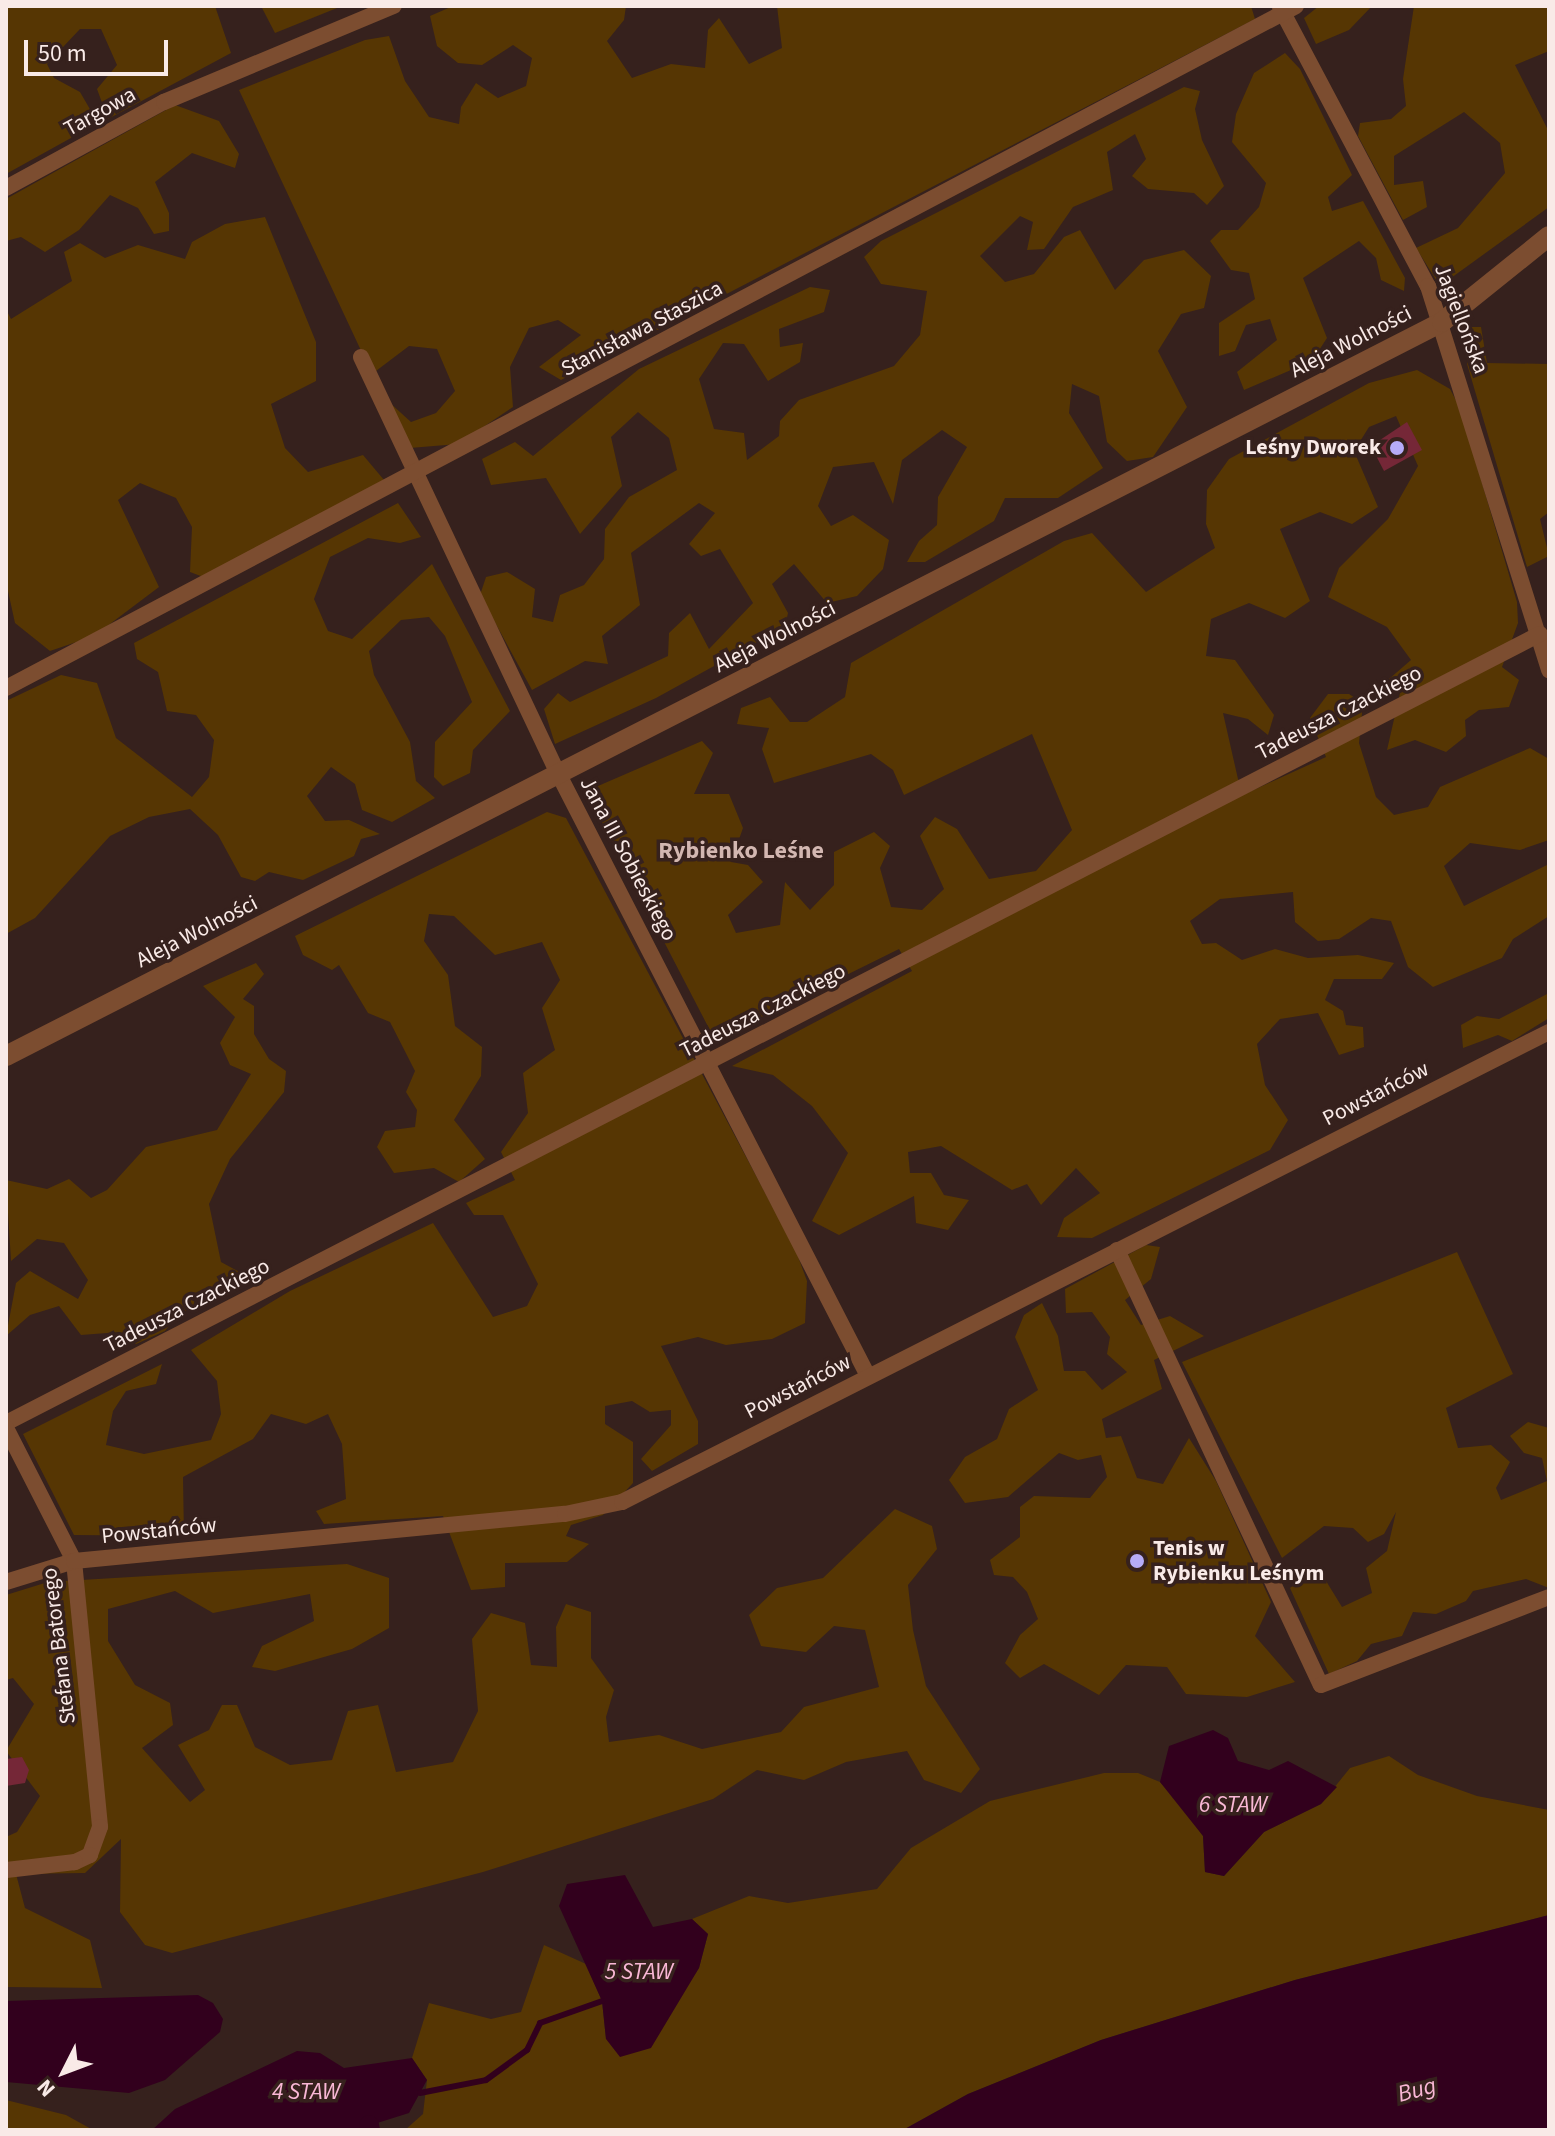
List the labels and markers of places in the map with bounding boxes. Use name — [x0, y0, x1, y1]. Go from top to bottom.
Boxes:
place label: Leśny Dworek — [1245, 435, 1381, 461]
marker: Leśny Dworek — [1388, 439, 1406, 457]
place label: Tenis w Rybienku Leśnym — [1153, 1535, 1324, 1586]
marker: Tenis w Rybienku Leśnym — [1128, 1552, 1146, 1570]

